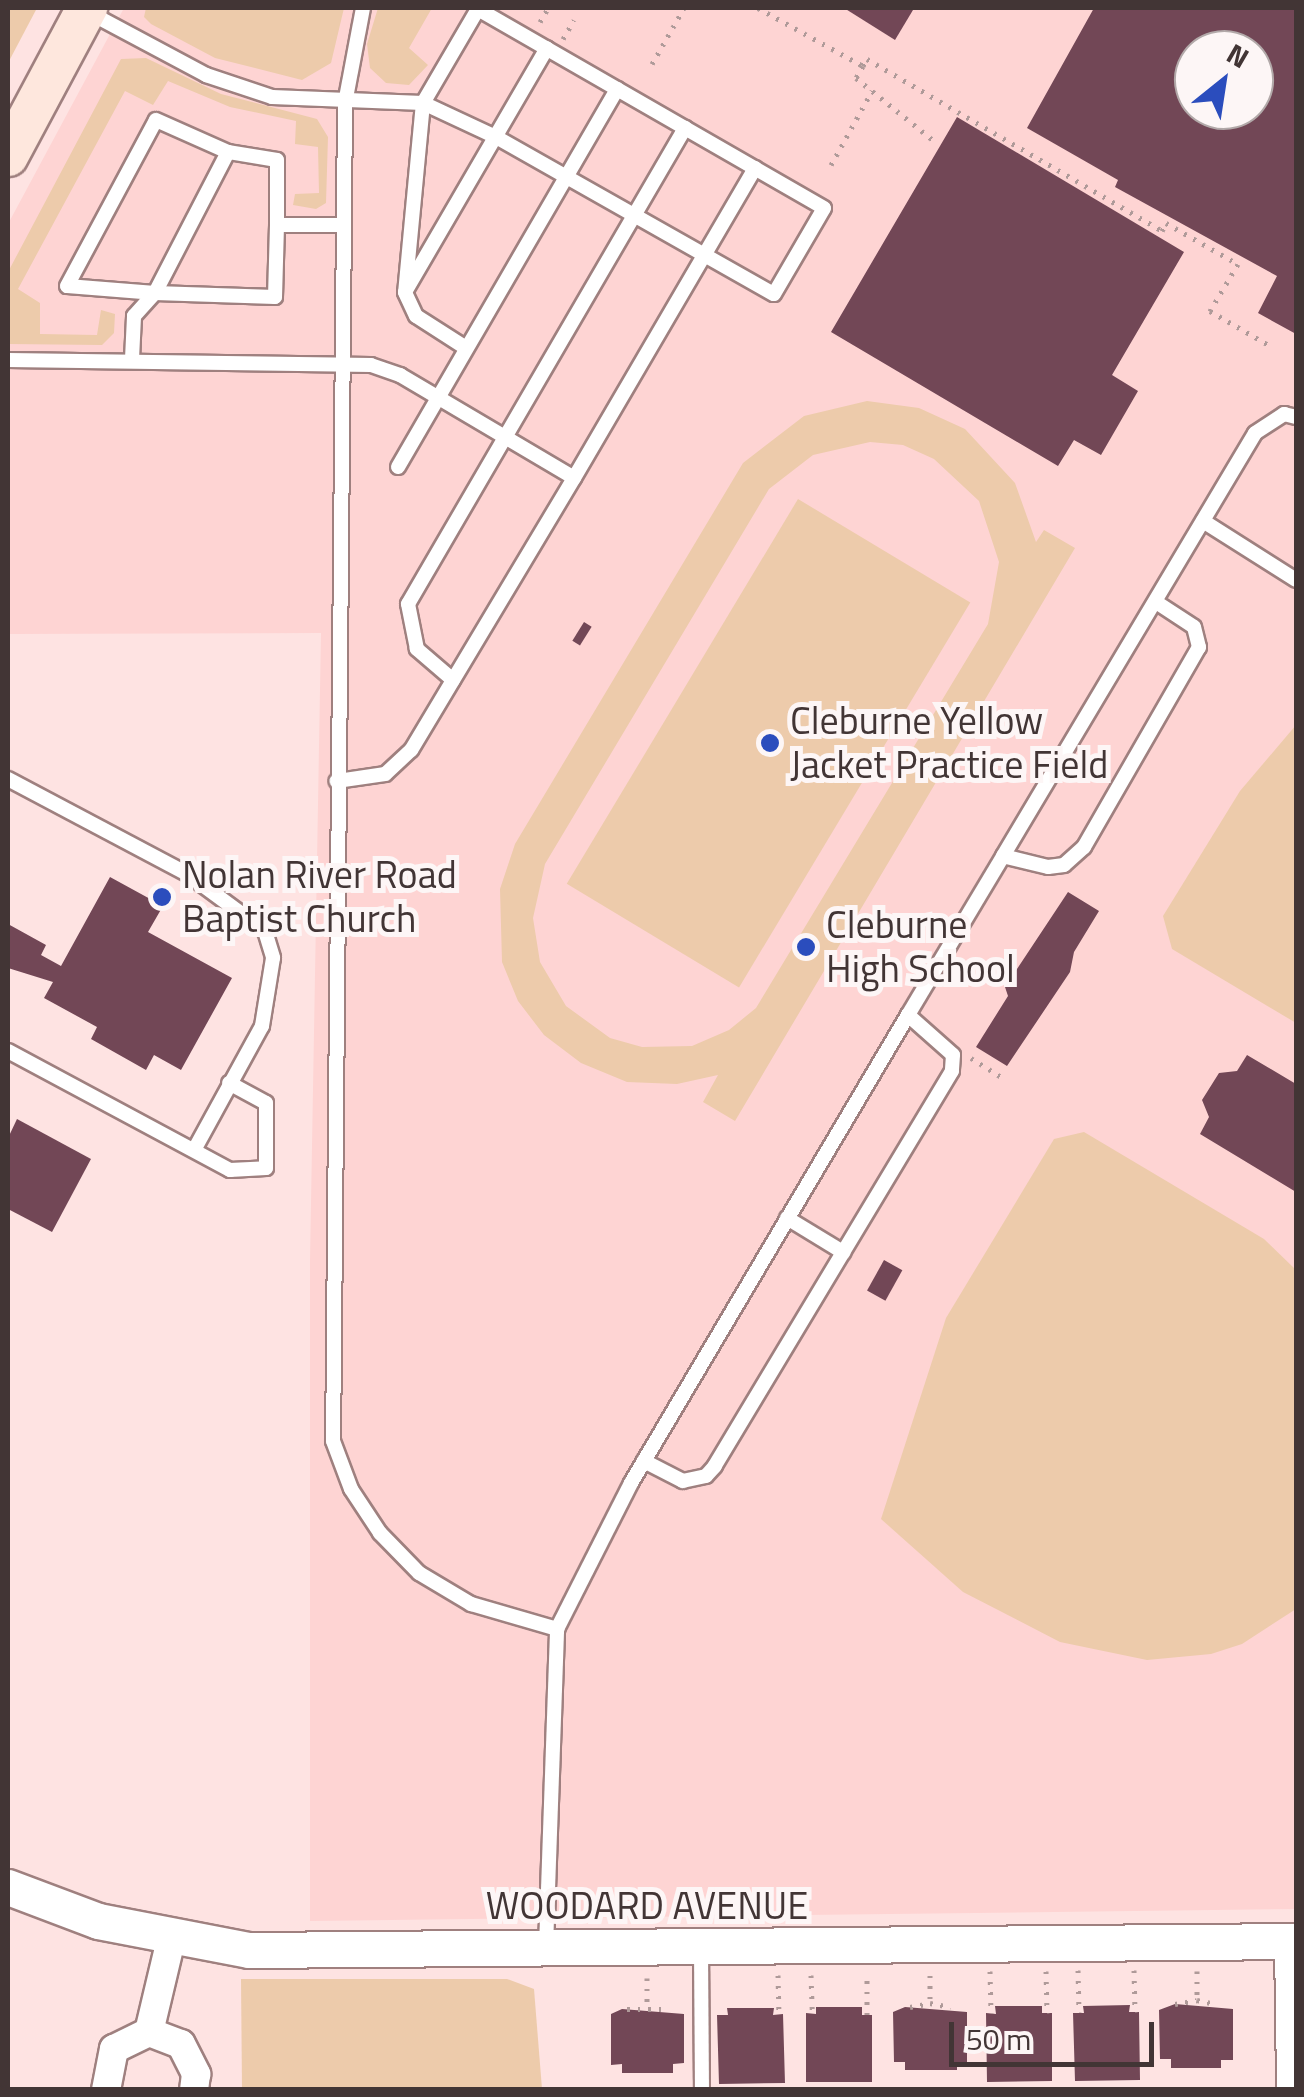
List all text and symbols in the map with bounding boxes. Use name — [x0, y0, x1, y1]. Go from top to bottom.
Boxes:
north arrow — [1174, 30, 1274, 130]
text: N — [1219, 32, 1257, 79]
place label: Cleburne Yellow Jacket Practice Field — [790, 698, 1108, 788]
marker: Cleburne Yellow Jacket Practice Field — [759, 732, 781, 754]
place label: Nolan River Road Baptist Church — [182, 852, 457, 942]
marker: Nolan River Road Baptist Church — [151, 886, 173, 908]
place label: Cleburne High School — [826, 902, 1015, 992]
marker: Cleburne High School — [795, 936, 817, 958]
street label: WOODARD AVENUE — [486, 1883, 808, 1929]
scale bar — [954, 2002, 1159, 2064]
text: 50 m — [966, 2016, 1031, 2062]

